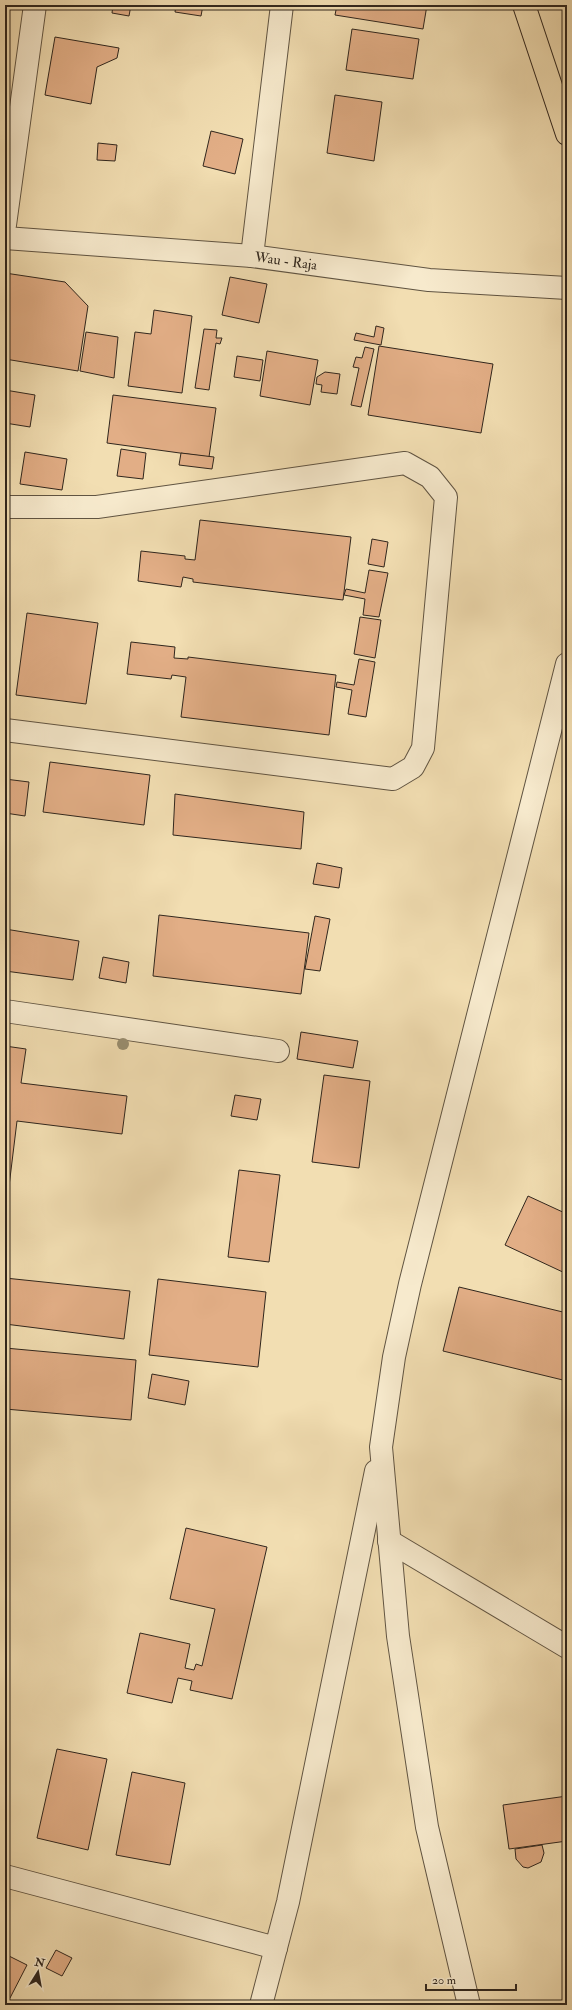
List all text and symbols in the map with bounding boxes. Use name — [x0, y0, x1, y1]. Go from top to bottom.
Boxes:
street label: Wau - Raja — [253, 248, 318, 274]
north arrow — [18, 1952, 58, 1992]
text: N — [33, 1955, 47, 1970]
scale bar — [426, 1966, 516, 1992]
text: 20 m — [432, 1973, 457, 1988]

